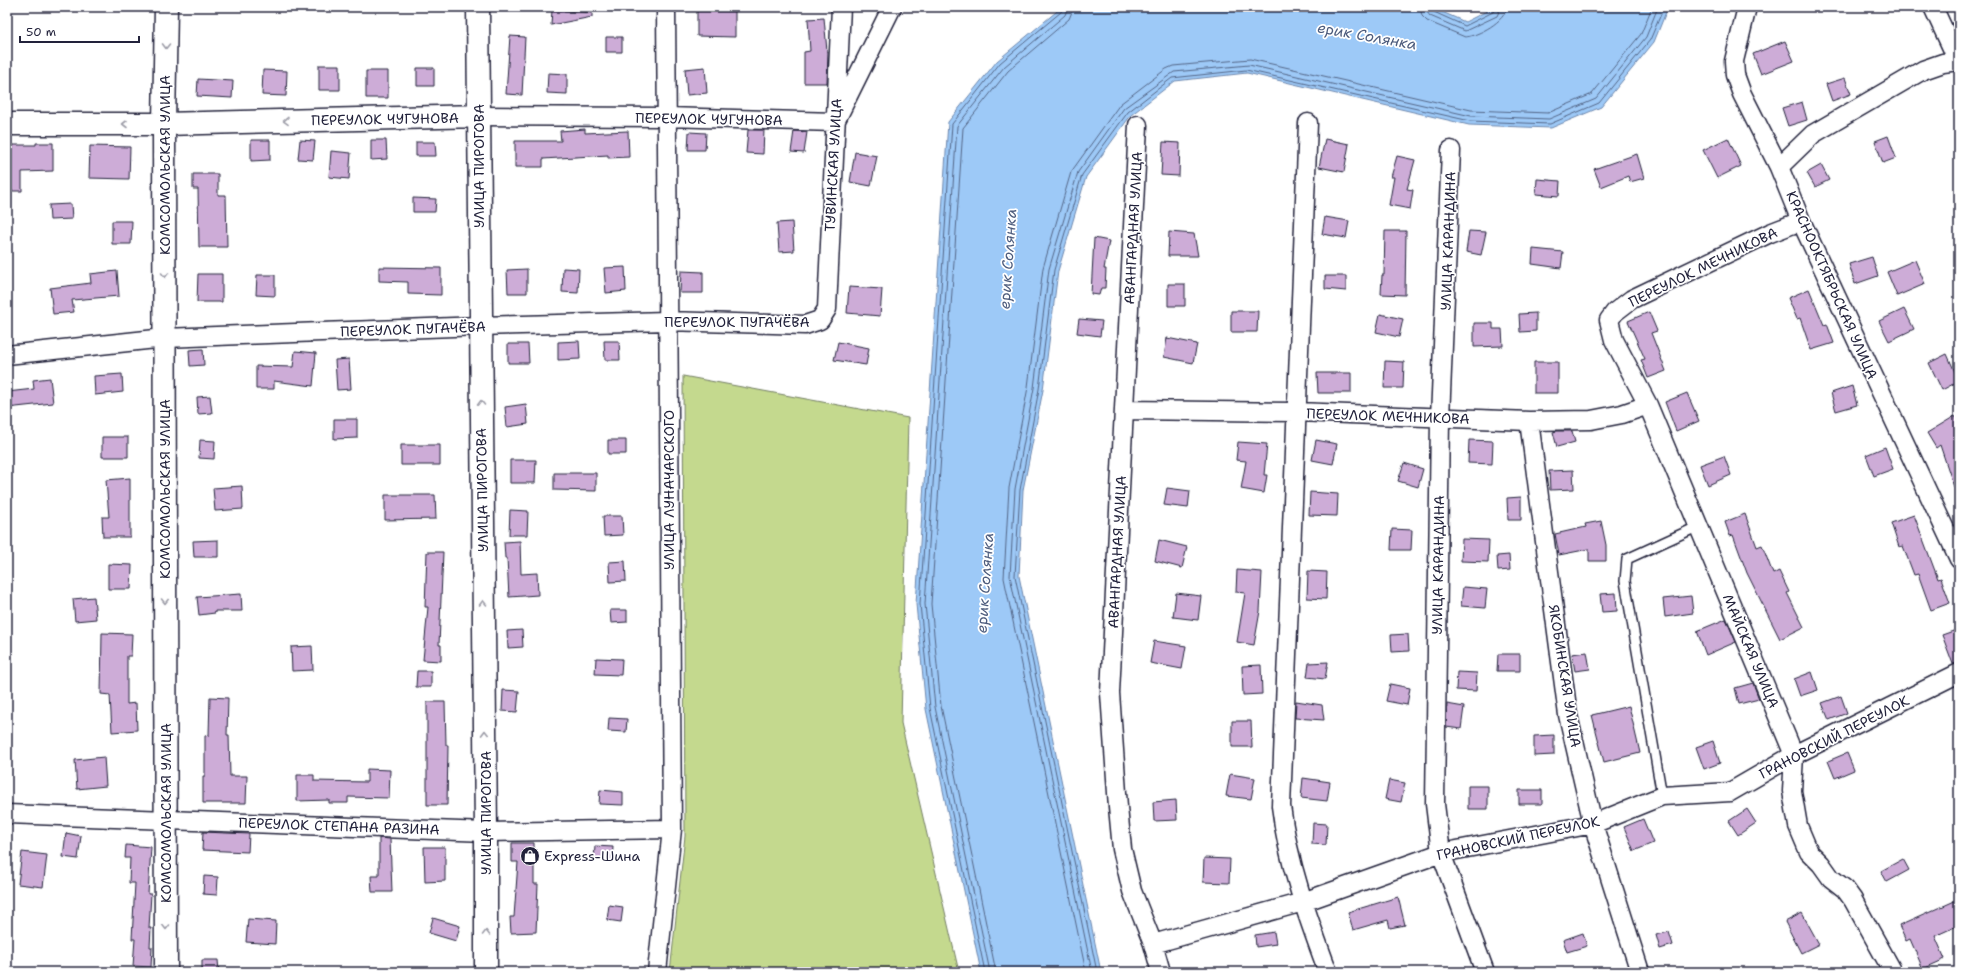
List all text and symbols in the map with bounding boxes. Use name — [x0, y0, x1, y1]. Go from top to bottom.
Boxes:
water label: ерик Солянка — [1316, 17, 1418, 55]
scale bar — [20, 18, 139, 44]
text: 50 m — [26, 24, 56, 40]
one-way arrow — [162, 43, 170, 49]
street label: КОМСОМОЛЬСКАЯ УЛИЦА — [156, 75, 174, 255]
street label: ТУВИНСКАЯ УЛИЦА — [821, 98, 845, 232]
street label: УЛИЦА ПИРОГОВА — [470, 104, 488, 228]
street label: ПЕРЕУЛОК ЧУГУНОВА — [311, 109, 459, 129]
street label: ПЕРЕУЛОК ЧУГУНОВА — [635, 109, 783, 129]
one-way arrow — [283, 117, 289, 125]
one-way arrow — [122, 120, 128, 128]
street label: АВАНГАРДНАЯ УЛИЦА — [1120, 151, 1146, 305]
street label: УЛИЦА КАРАНДИНА — [1437, 171, 1459, 311]
street label: КРАСНООКТЯБРЬСКАЯ УЛИЦА — [1782, 188, 1882, 382]
water label: ерик Солянка — [995, 208, 1021, 310]
street label: ПЕРЕУЛОК МЕЧНИКОВА — [1626, 223, 1780, 311]
one-way arrow — [161, 272, 169, 278]
street label: ПЕРЕУЛОК ПУГАЧЁВА — [664, 313, 810, 331]
street label: ПЕРЕУЛОК ПУГАЧЁВА — [340, 317, 486, 341]
street label: КОМСОМОЛЬСКАЯ УЛИЦА — [156, 399, 174, 579]
one-way arrow — [477, 400, 485, 406]
street label: ПЕРЕУЛОК МЕЧНИКОВА — [1306, 404, 1470, 428]
street label: УЛИЦА ЛУНАЧАРСКОГО — [660, 410, 678, 570]
street label: УЛИЦА ПИРОГОВА — [472, 428, 492, 552]
street label: АВАНГАРДНАЯ УЛИЦА — [1104, 475, 1130, 629]
street label: УЛИЦА КАРАНДИНА — [1428, 495, 1448, 635]
water label: ерик Солянка — [972, 532, 998, 634]
street label: МАЙСКАЯ УЛИЦА — [1719, 591, 1783, 711]
one-way arrow — [161, 598, 169, 604]
one-way arrow — [479, 600, 488, 606]
street label: ЯКОБИНСКАЯ УЛИЦА — [1545, 603, 1585, 749]
street label: ГРАНОВСКИЙ ПЕРЕУЛОК — [1756, 691, 1912, 783]
street label: КОМСОМОЛЬСКАЯ УЛИЦА — [157, 723, 175, 903]
one-way arrow — [481, 730, 489, 736]
street label: УЛИЦА ПИРОГОВА — [477, 751, 495, 875]
street label: ГРАНОВСКИЙ ПЕРЕУЛОК — [1435, 812, 1601, 864]
street label: ПЕРЕУЛОК СТЕПАНА РАЗИНА — [238, 813, 440, 839]
shop icon: Express-Шина — [519, 845, 541, 867]
place label: Express-Шина — [544, 847, 641, 865]
one-way arrow — [162, 924, 170, 930]
one-way arrow — [482, 930, 490, 936]

